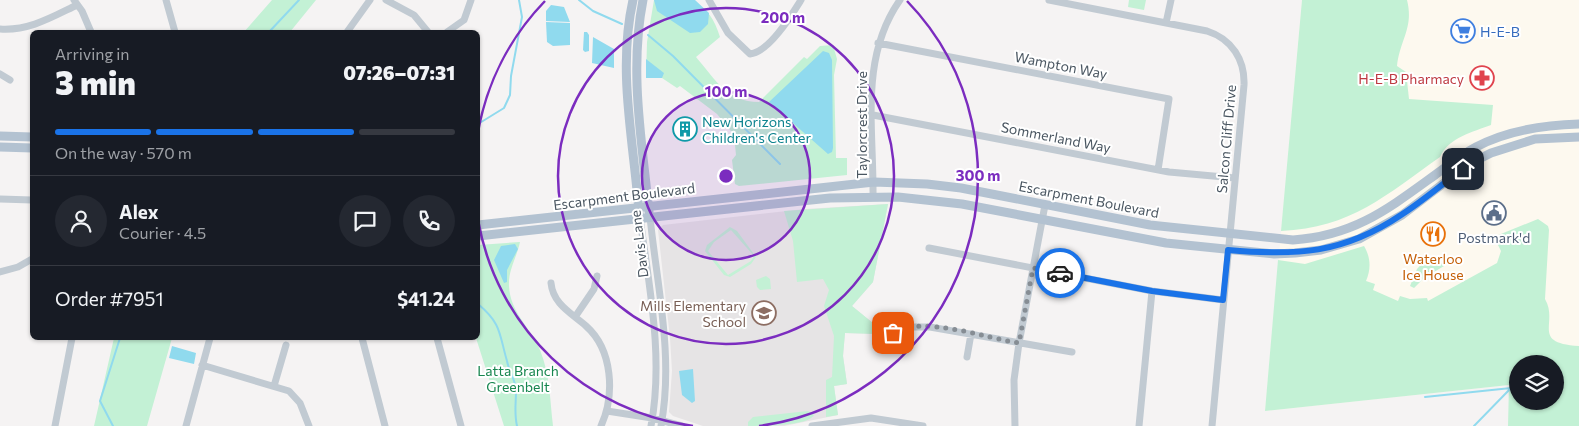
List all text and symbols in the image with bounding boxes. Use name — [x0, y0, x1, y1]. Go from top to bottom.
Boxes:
text: 200 m — [761, 8, 805, 26]
supermarket icon: H-E-B — [1450, 18, 1476, 44]
place label: H-E-B — [1480, 23, 1520, 40]
text: Arriving in — [55, 44, 129, 63]
street label: Wampton Way — [1013, 48, 1109, 82]
text: 07:26–07:31 — [343, 61, 455, 84]
text: 3 min — [55, 62, 136, 102]
pharmacy icon: H-E-B Pharmacy — [1469, 65, 1495, 91]
place label: H-E-B Pharmacy — [1358, 70, 1464, 87]
street label: Taylorcrest Drive — [853, 71, 870, 179]
text: 100 m — [705, 82, 747, 100]
street label: Salcon Cliff Drive — [1213, 84, 1239, 194]
place label: New Horizons Children's Center — [702, 113, 812, 146]
building icon: New Horizons Children's Center — [672, 116, 698, 142]
street label: Sommerland Way — [1000, 118, 1112, 156]
text: On the way · 570 m — [55, 143, 192, 162]
pin — [1442, 148, 1484, 190]
icon: home — [1449, 155, 1477, 183]
text: 300 m — [956, 166, 1000, 184]
centre of rings — [717, 167, 735, 185]
street label: Escarpment Boulevard — [1017, 177, 1161, 221]
street label: Escarpment Boulevard — [552, 179, 696, 213]
button: person — [55, 195, 107, 247]
button: chat — [339, 195, 391, 247]
button: phone — [403, 195, 455, 247]
text: Alex — [119, 200, 159, 223]
public building icon: Postmark'd — [1481, 200, 1507, 226]
street label: Davis Lane — [626, 209, 652, 279]
restaurant icon: Waterloo Ice House — [1420, 221, 1446, 247]
text: Courier · 4.5 — [119, 223, 206, 242]
place label: Postmark'd — [1458, 229, 1530, 246]
courier — [1035, 248, 1085, 298]
place label: Waterloo Ice House — [1402, 250, 1464, 283]
icon: car — [1046, 259, 1074, 287]
text: Order #7951 — [55, 287, 164, 310]
text: $41.24 — [397, 287, 455, 310]
place label: Mills Elementary School — [640, 297, 746, 330]
school or university icon: Mills Elementary School — [751, 300, 777, 326]
pin — [872, 312, 914, 354]
icon: bag — [879, 319, 907, 347]
map controls — [1509, 355, 1564, 410]
button: layers — [1509, 355, 1564, 410]
park label: Latta Branch Greenbelt — [477, 362, 559, 395]

